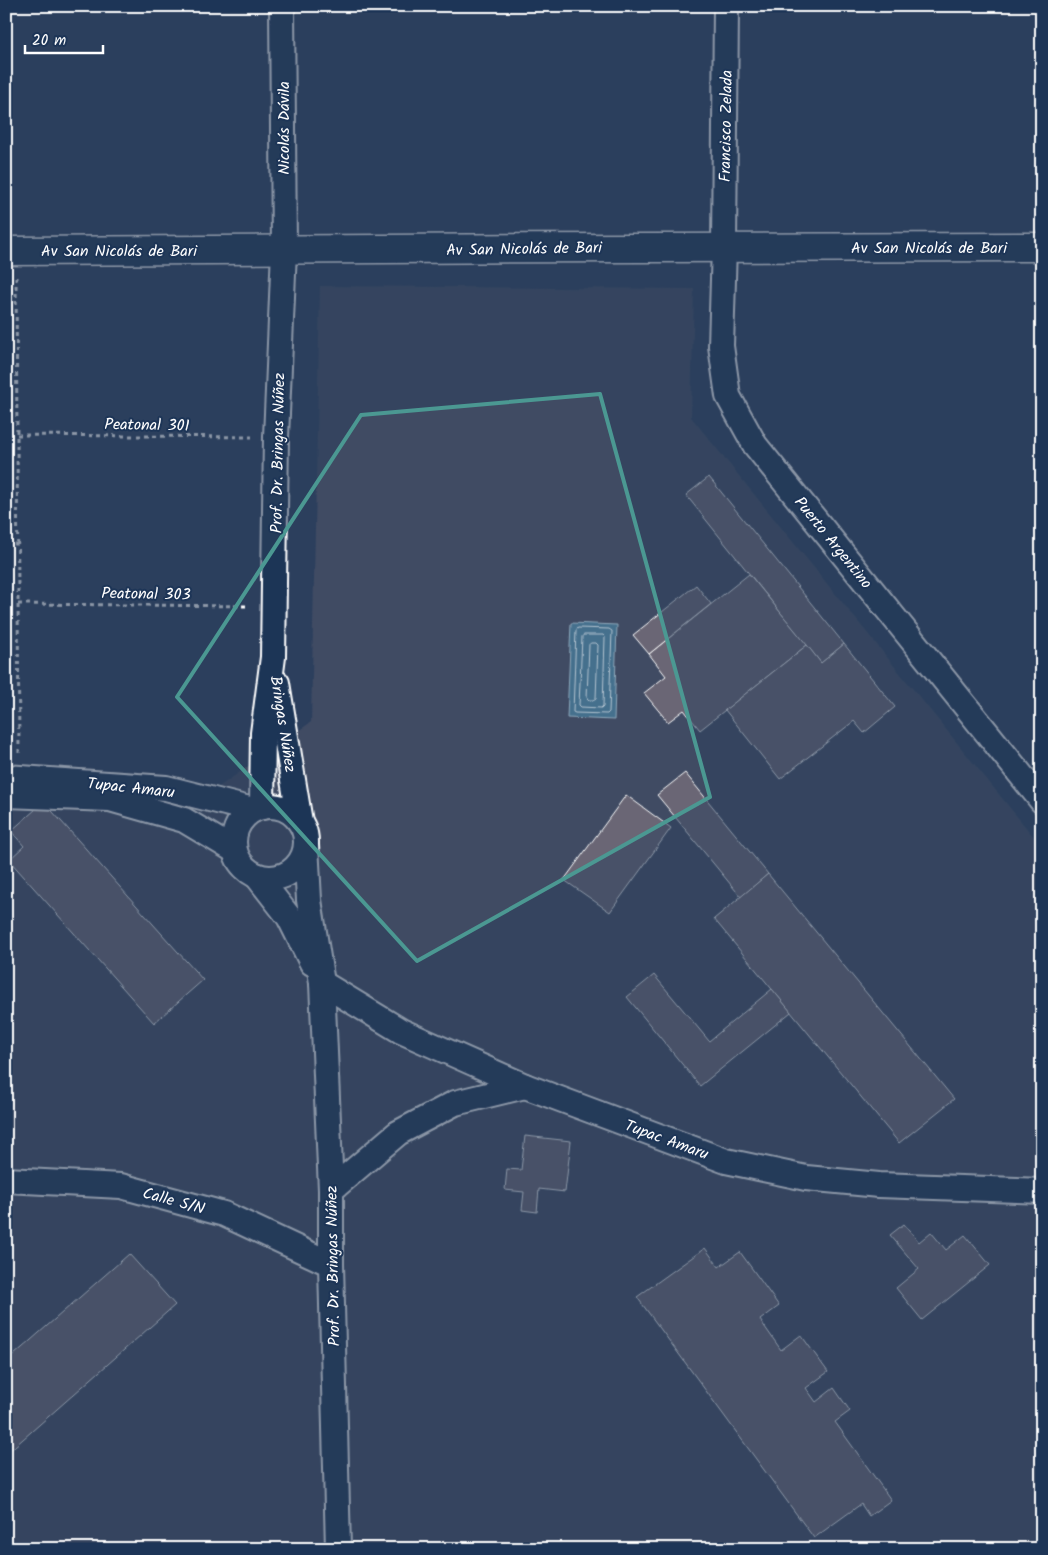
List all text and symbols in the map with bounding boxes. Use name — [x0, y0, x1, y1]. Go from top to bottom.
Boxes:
scale bar — [25, 22, 102, 54]
text: 20 m — [32, 29, 66, 53]
street label: Francisco Zelada — [713, 70, 740, 182]
street label: Nicolás Dávila — [272, 81, 297, 175]
street label: Av San Nicolás de Bari — [446, 236, 603, 263]
street label: Av San Nicolás de Bari — [851, 236, 1008, 261]
street label: Av San Nicolás de Bari — [41, 239, 198, 264]
street label: Prof. Dr. Bringas Núñez — [265, 372, 292, 534]
street label: Peatonal 301 — [104, 412, 190, 439]
street label: Puerto Argentino — [788, 491, 878, 595]
street label: Peatonal 303 — [101, 581, 191, 608]
street label: Bringas Núñez — [263, 674, 302, 774]
street label: Tupac Amaru — [86, 771, 176, 806]
street label: Tupac Amaru — [621, 1114, 712, 1167]
street label: Calle S/N — [140, 1181, 208, 1222]
street label: Prof. Dr. Bringas Núñez — [320, 1185, 347, 1347]

